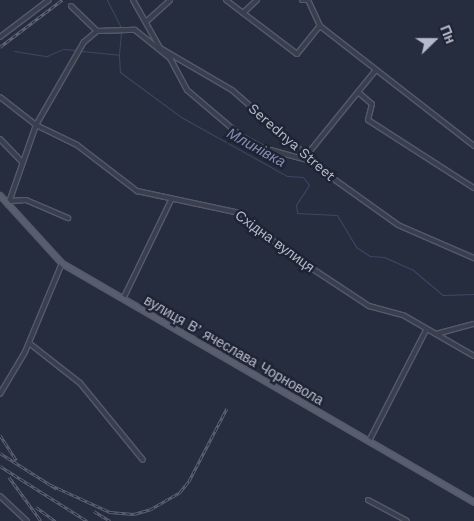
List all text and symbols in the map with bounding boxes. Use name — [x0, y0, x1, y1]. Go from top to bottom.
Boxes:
north arrow — [409, 15, 459, 65]
text: Пн — [437, 23, 459, 46]
street label: Serednya Street — [245, 100, 339, 184]
water label: Млинівка — [224, 125, 288, 171]
street label: Східна вулиця — [232, 207, 318, 275]
street label: вулиця Вʼячеслава Чорновола — [141, 292, 327, 408]

